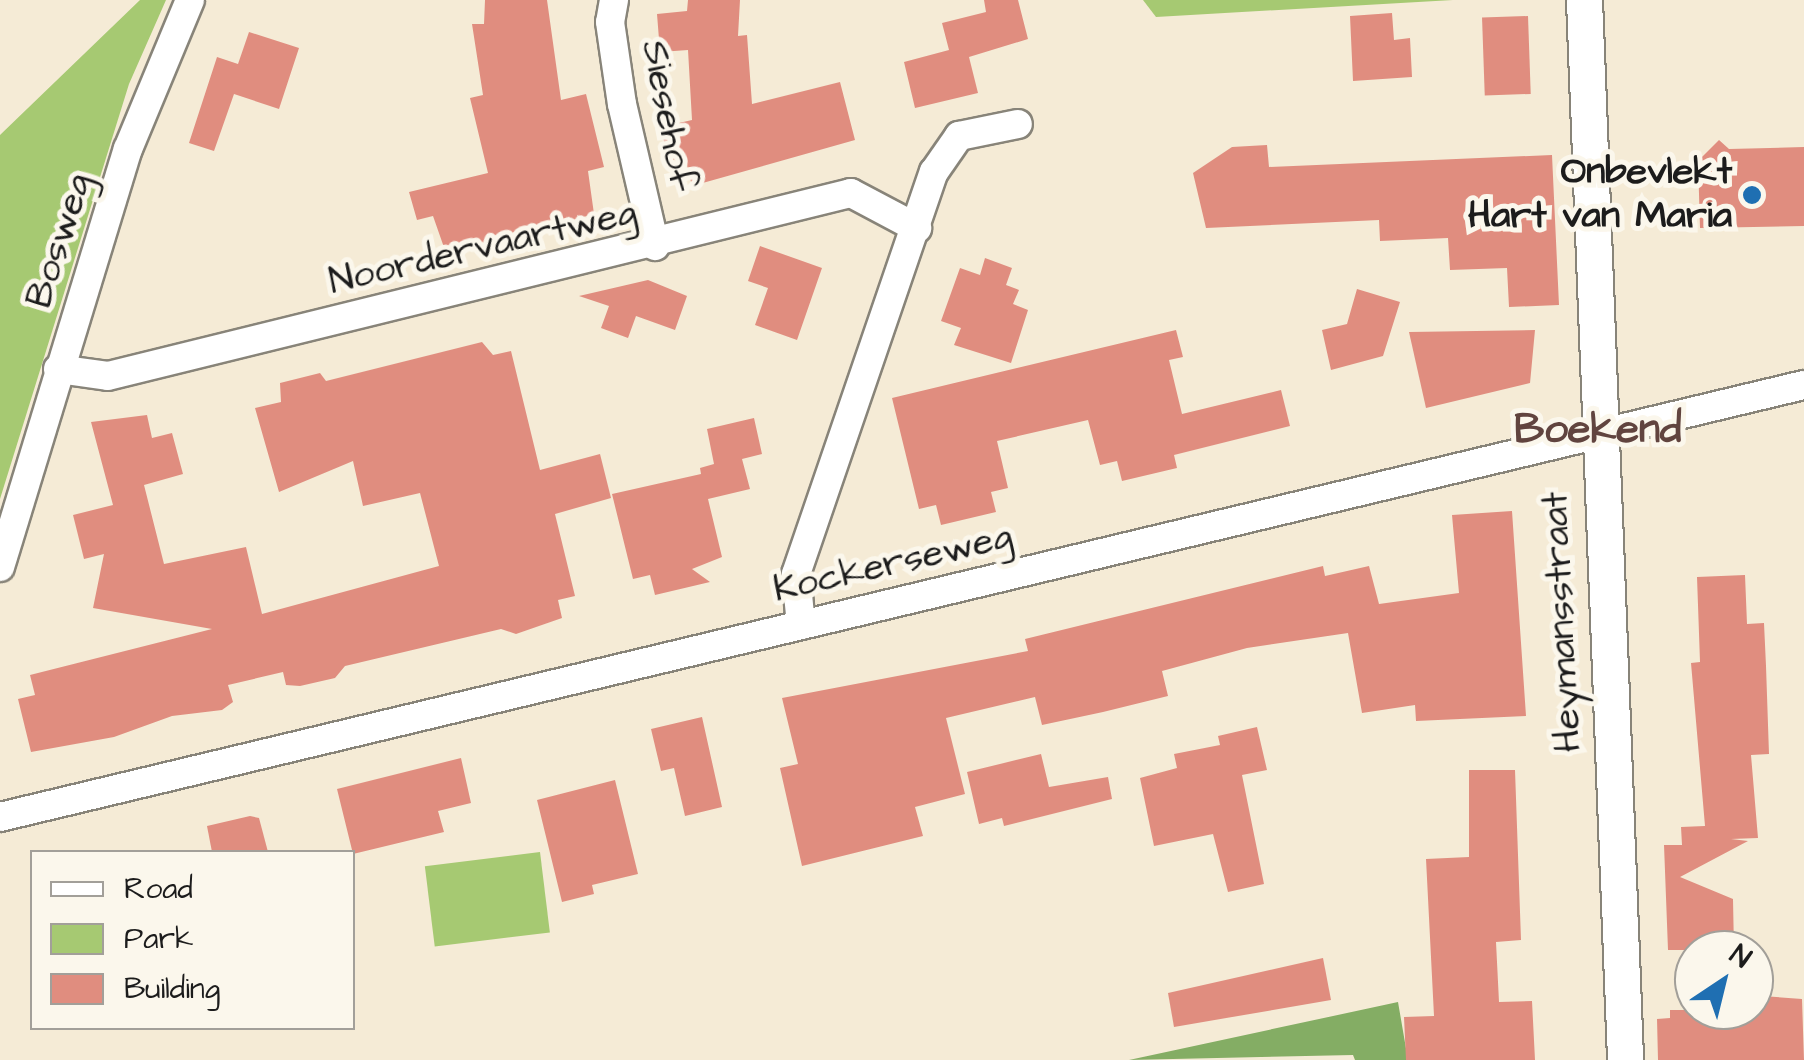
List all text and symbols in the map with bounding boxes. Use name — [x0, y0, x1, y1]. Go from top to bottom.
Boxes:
street label: Siesehof — [630, 36, 704, 196]
place label: Onbevlekt Hart van Maria — [1468, 150, 1732, 240]
street label: Bosweg — [17, 168, 103, 314]
marker: Onbevlekt Hart van Maria — [1741, 184, 1763, 206]
street label: Noordervaartweg — [325, 190, 641, 306]
district label: Boekend — [1514, 405, 1682, 455]
street label: Heymansstraat — [1533, 491, 1593, 753]
street label: Kockerseweg — [769, 514, 1017, 614]
legend — [30, 850, 355, 1030]
text: Road — [124, 868, 193, 910]
text: Park — [124, 918, 193, 960]
north arrow — [1674, 930, 1774, 1030]
text: N — [1722, 936, 1759, 978]
text: Building — [124, 968, 220, 1010]

